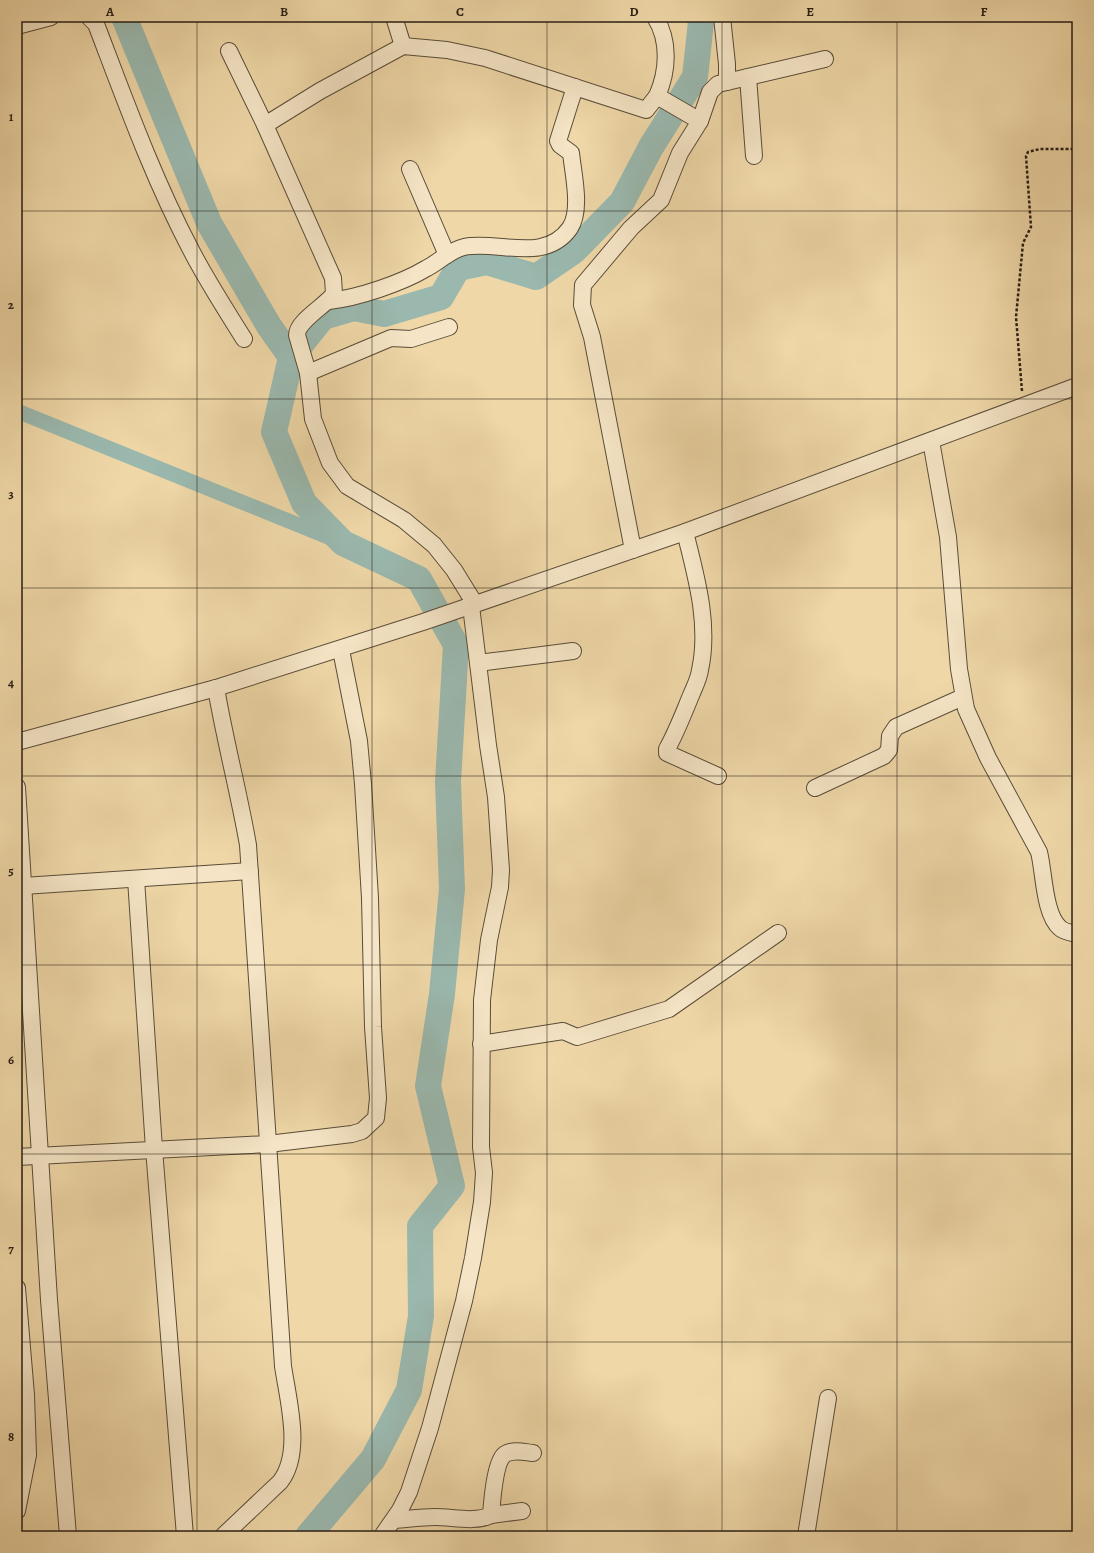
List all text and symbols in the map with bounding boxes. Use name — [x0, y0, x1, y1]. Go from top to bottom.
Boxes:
text: A — [105, 3, 115, 20]
text: B — [280, 3, 288, 20]
text: C — [456, 3, 464, 20]
text: D — [629, 3, 639, 20]
text: E — [806, 3, 814, 20]
text: F — [981, 3, 988, 20]
text: 1 — [9, 108, 14, 125]
text: 2 — [8, 296, 15, 313]
text: 3 — [8, 485, 14, 502]
text: 4 — [8, 674, 14, 691]
text: 5 — [8, 862, 14, 879]
text: 6 — [8, 1051, 14, 1068]
text: 7 — [8, 1240, 14, 1257]
text: 8 — [8, 1428, 14, 1445]

